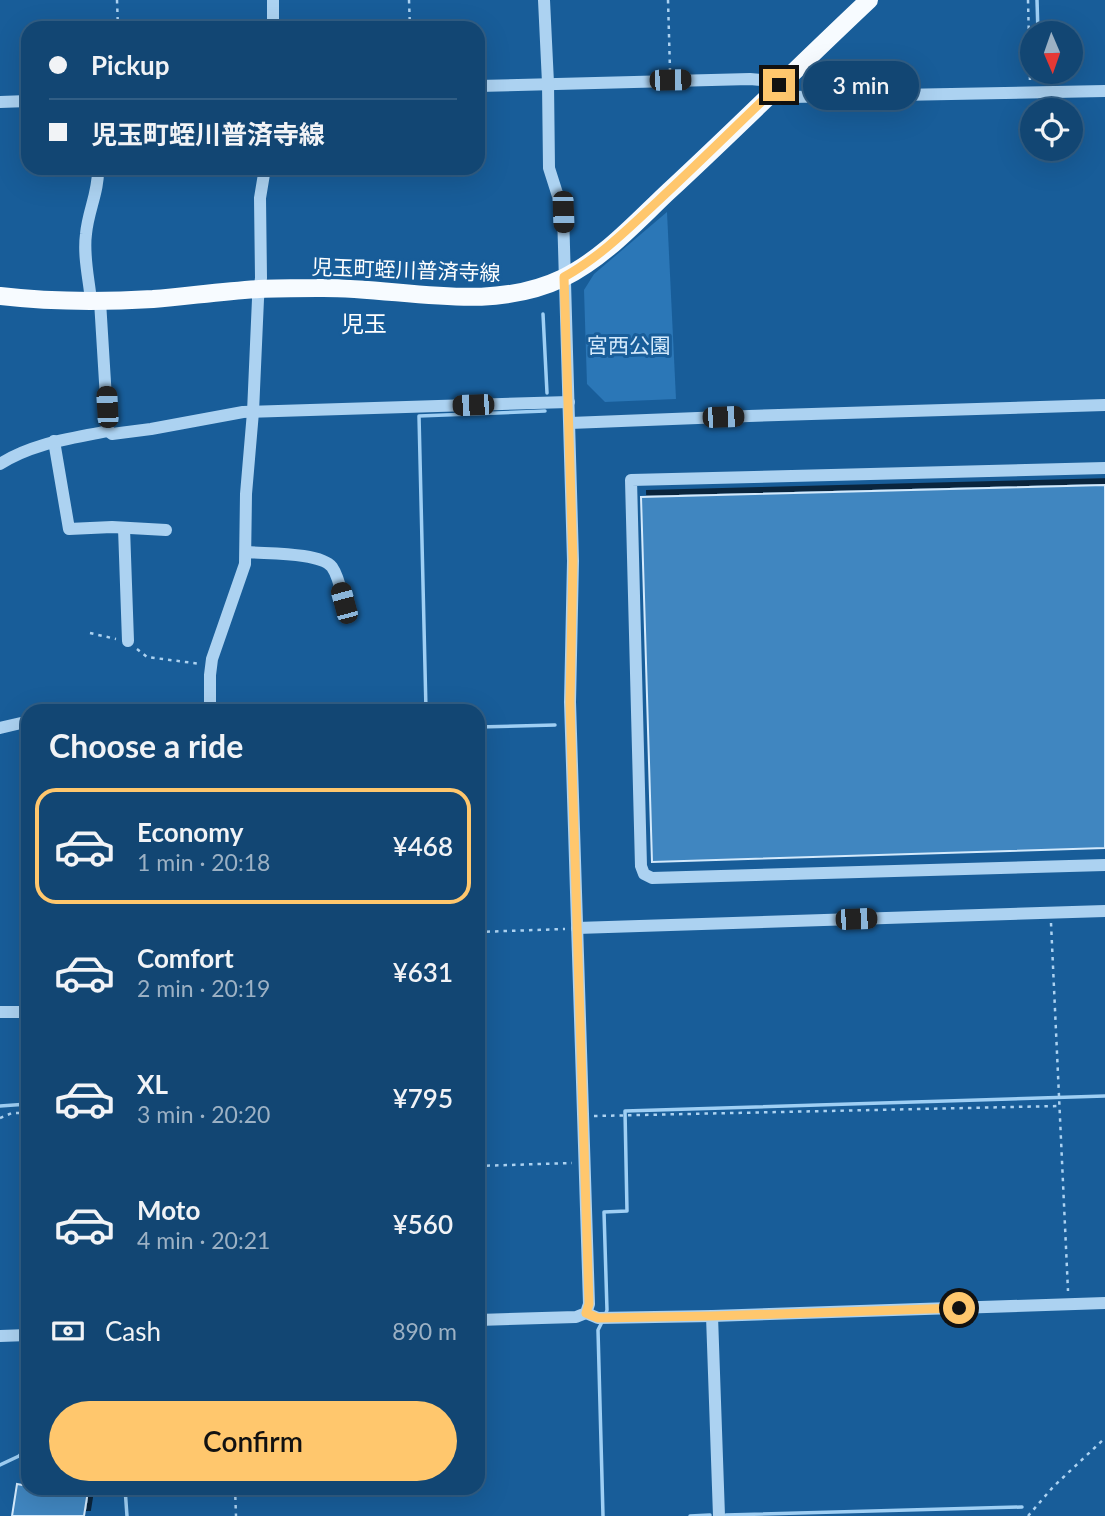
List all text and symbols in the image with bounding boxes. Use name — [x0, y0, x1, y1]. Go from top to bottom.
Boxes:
north arrow — [1020, 21, 1083, 84]
map controls — [1020, 21, 1083, 161]
text: Pickup — [91, 49, 170, 81]
callout: 3 min — [804, 60, 919, 110]
car — [649, 69, 692, 91]
route end — [763, 69, 795, 101]
text: 3 min — [833, 71, 889, 99]
button: locate — [1020, 98, 1083, 161]
text: 児玉町蛭川普済寺線 — [91, 118, 325, 150]
car — [552, 191, 575, 233]
street label: 児玉町蛭川普済寺線 — [311, 253, 501, 285]
district label: 児玉 — [341, 309, 387, 337]
park label: 宮西公園 — [587, 332, 671, 357]
car — [96, 385, 119, 429]
car — [452, 394, 495, 416]
car — [702, 406, 745, 428]
car — [329, 580, 360, 626]
text: Choose a ride — [49, 726, 243, 765]
icon: car — [53, 815, 116, 878]
text: Economy — [137, 816, 243, 848]
text: ¥468 — [393, 830, 453, 862]
text: 1 min · 20:18 — [137, 848, 270, 876]
car — [835, 908, 878, 930]
icon: car — [53, 941, 116, 1004]
text: Comfort — [137, 942, 234, 974]
text: ¥631 — [393, 956, 453, 988]
text: 2 min · 20:19 — [137, 974, 270, 1002]
icon: car — [53, 1067, 116, 1130]
text: XL — [137, 1068, 168, 1100]
text: ¥795 — [393, 1082, 453, 1114]
text: 3 min · 20:20 — [137, 1100, 270, 1128]
icon: car — [53, 1193, 116, 1256]
text: Moto — [137, 1194, 200, 1226]
text: ¥560 — [393, 1208, 453, 1240]
text: 4 min · 20:21 — [137, 1226, 270, 1254]
route start — [943, 1292, 975, 1324]
icon: cash — [49, 1312, 87, 1350]
text: Cash — [105, 1315, 161, 1347]
text: 890 m — [392, 1317, 457, 1345]
button: Confirm — [49, 1401, 457, 1481]

